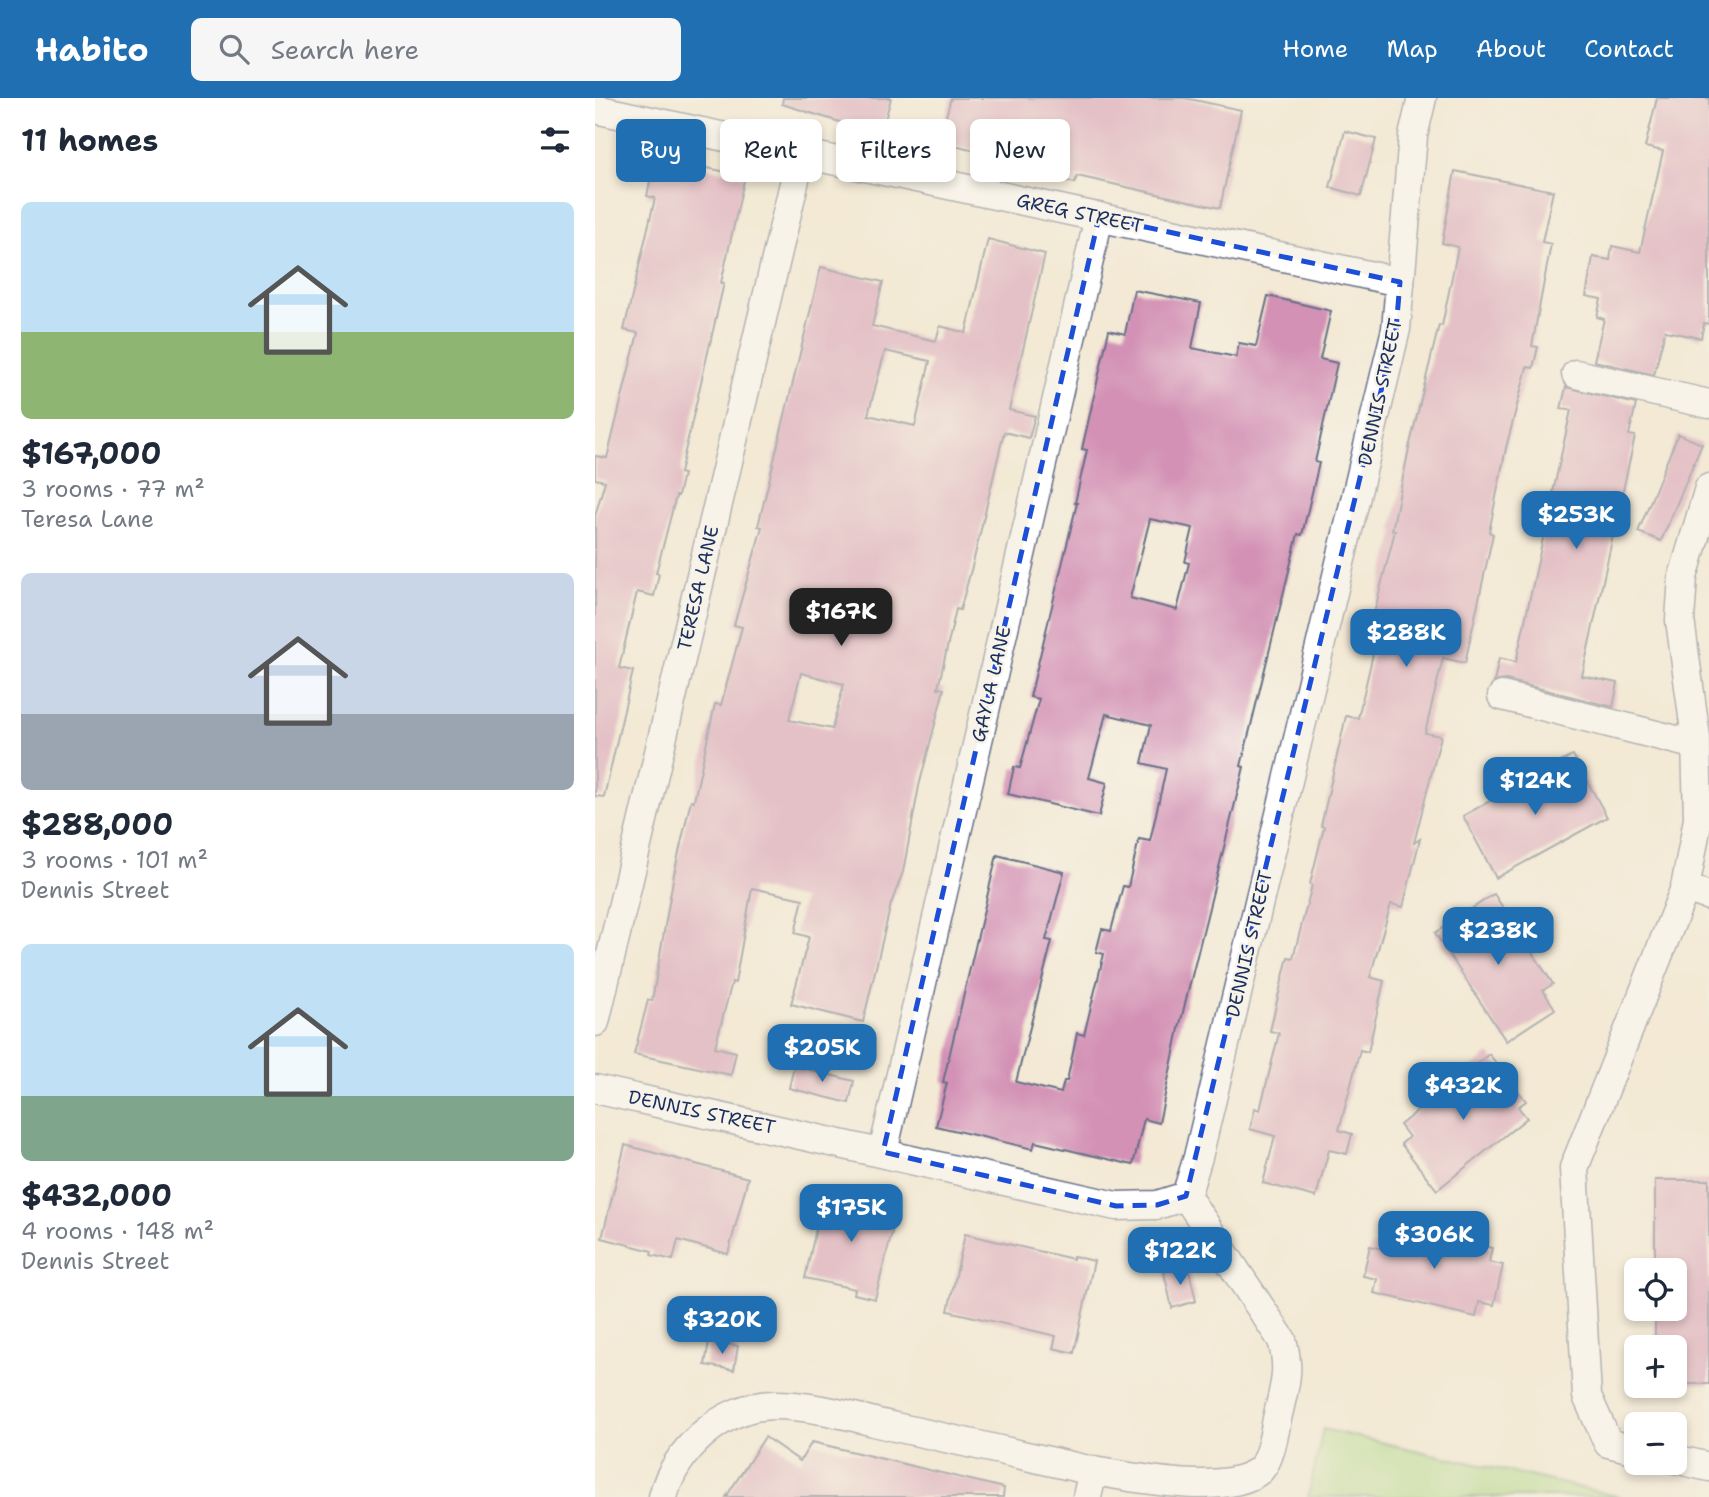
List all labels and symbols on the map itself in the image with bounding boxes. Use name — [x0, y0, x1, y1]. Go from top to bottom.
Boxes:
street label: GREG STREET — [1014, 187, 1146, 239]
street label: DENNIS STREET — [1352, 316, 1408, 468]
pin: $253K — [1527, 491, 1625, 551]
street label: TERESA LANE — [671, 523, 725, 653]
pin: $167K — [792, 588, 890, 648]
pin: $288K — [1357, 610, 1455, 669]
street label: GAYLA LANE — [965, 623, 1017, 745]
pin: $124K — [1486, 758, 1584, 817]
street label: DENNIS STREET — [1220, 868, 1278, 1020]
pin: $238K — [1449, 908, 1547, 967]
pin: $205K — [773, 1024, 871, 1084]
pin: $432K — [1414, 1062, 1512, 1122]
street label: DENNIS STREET — [626, 1084, 778, 1140]
pin: $175K — [802, 1184, 900, 1244]
pin: $306K — [1385, 1212, 1483, 1271]
pin: $122K — [1131, 1228, 1229, 1287]
pin: $320K — [673, 1296, 771, 1356]

